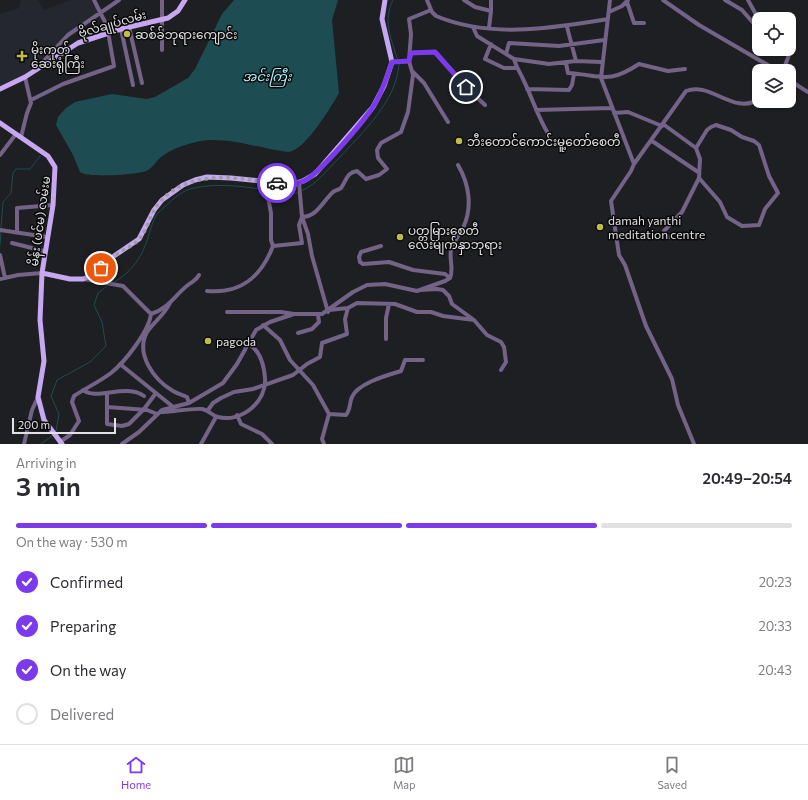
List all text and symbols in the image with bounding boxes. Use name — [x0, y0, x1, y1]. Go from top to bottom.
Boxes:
street label: ဗိုလ်‌ချုပ်‌လမ်း — [76, 6, 149, 43]
map controls — [752, 12, 796, 108]
button: locate — [752, 12, 796, 56]
place label: ဆစ်ခ်ဘုရားကျောင်း — [135, 26, 238, 45]
marker: ဆစ်ခ်ဘုရားကျောင်း — [122, 29, 132, 39]
place label: မိုးကုတ်‌ ‌ဆေးရုံကြီး — [31, 41, 85, 74]
marker: မိုးကုတ်‌ ‌ဆေးရုံကြီး — [16, 50, 28, 62]
button: layers — [752, 64, 796, 108]
water label: အင်းကြီး — [243, 67, 293, 88]
pin — [449, 70, 483, 104]
icon: home — [455, 76, 477, 98]
place label: ဘီးတောင်ကောင်းမူ့တော်စေတီ — [467, 133, 621, 152]
marker: ဘီးတောင်ကောင်းမူ့တော်စေတီ — [454, 136, 464, 146]
courier — [257, 163, 297, 203]
icon: car — [266, 172, 288, 194]
street label: မိန်း (ပင်မ) လမ်းမ — [25, 175, 56, 268]
place label: damah yanthi meditation centre — [608, 213, 705, 241]
place label: ပတ္တမြား‌စေတီ‌ လေးမျက်နှာဘုရား — [408, 222, 502, 255]
marker: damah yanthi meditation centre — [595, 222, 605, 232]
marker: ပတ္တမြား‌စေတီ‌ လေးမျက်နှာဘုရား — [395, 232, 405, 242]
pin — [84, 251, 118, 285]
icon: bag — [90, 257, 112, 279]
place label: pagoda — [216, 334, 256, 348]
marker: pagoda — [203, 336, 213, 346]
scale bar — [12, 416, 116, 435]
text: 200 m — [18, 418, 50, 431]
text: Arriving in — [16, 455, 76, 471]
text: 20:49–20:54 — [703, 469, 792, 487]
text: 3 min — [16, 470, 81, 501]
text: On the way · 530 m — [16, 534, 128, 550]
icon: check — [16, 571, 38, 593]
text: Confirmed — [50, 573, 123, 591]
text: 20:23 — [759, 574, 792, 590]
icon: check — [16, 615, 38, 637]
text: Preparing — [50, 617, 116, 635]
text: 20:33 — [758, 618, 792, 634]
icon: check — [16, 659, 38, 681]
text: On the way — [50, 661, 127, 679]
text: 20:43 — [758, 662, 792, 678]
text: Delivered — [50, 705, 114, 723]
tab: Home — [121, 754, 151, 791]
tab: Map — [393, 754, 416, 791]
tab: Saved — [657, 754, 687, 791]

